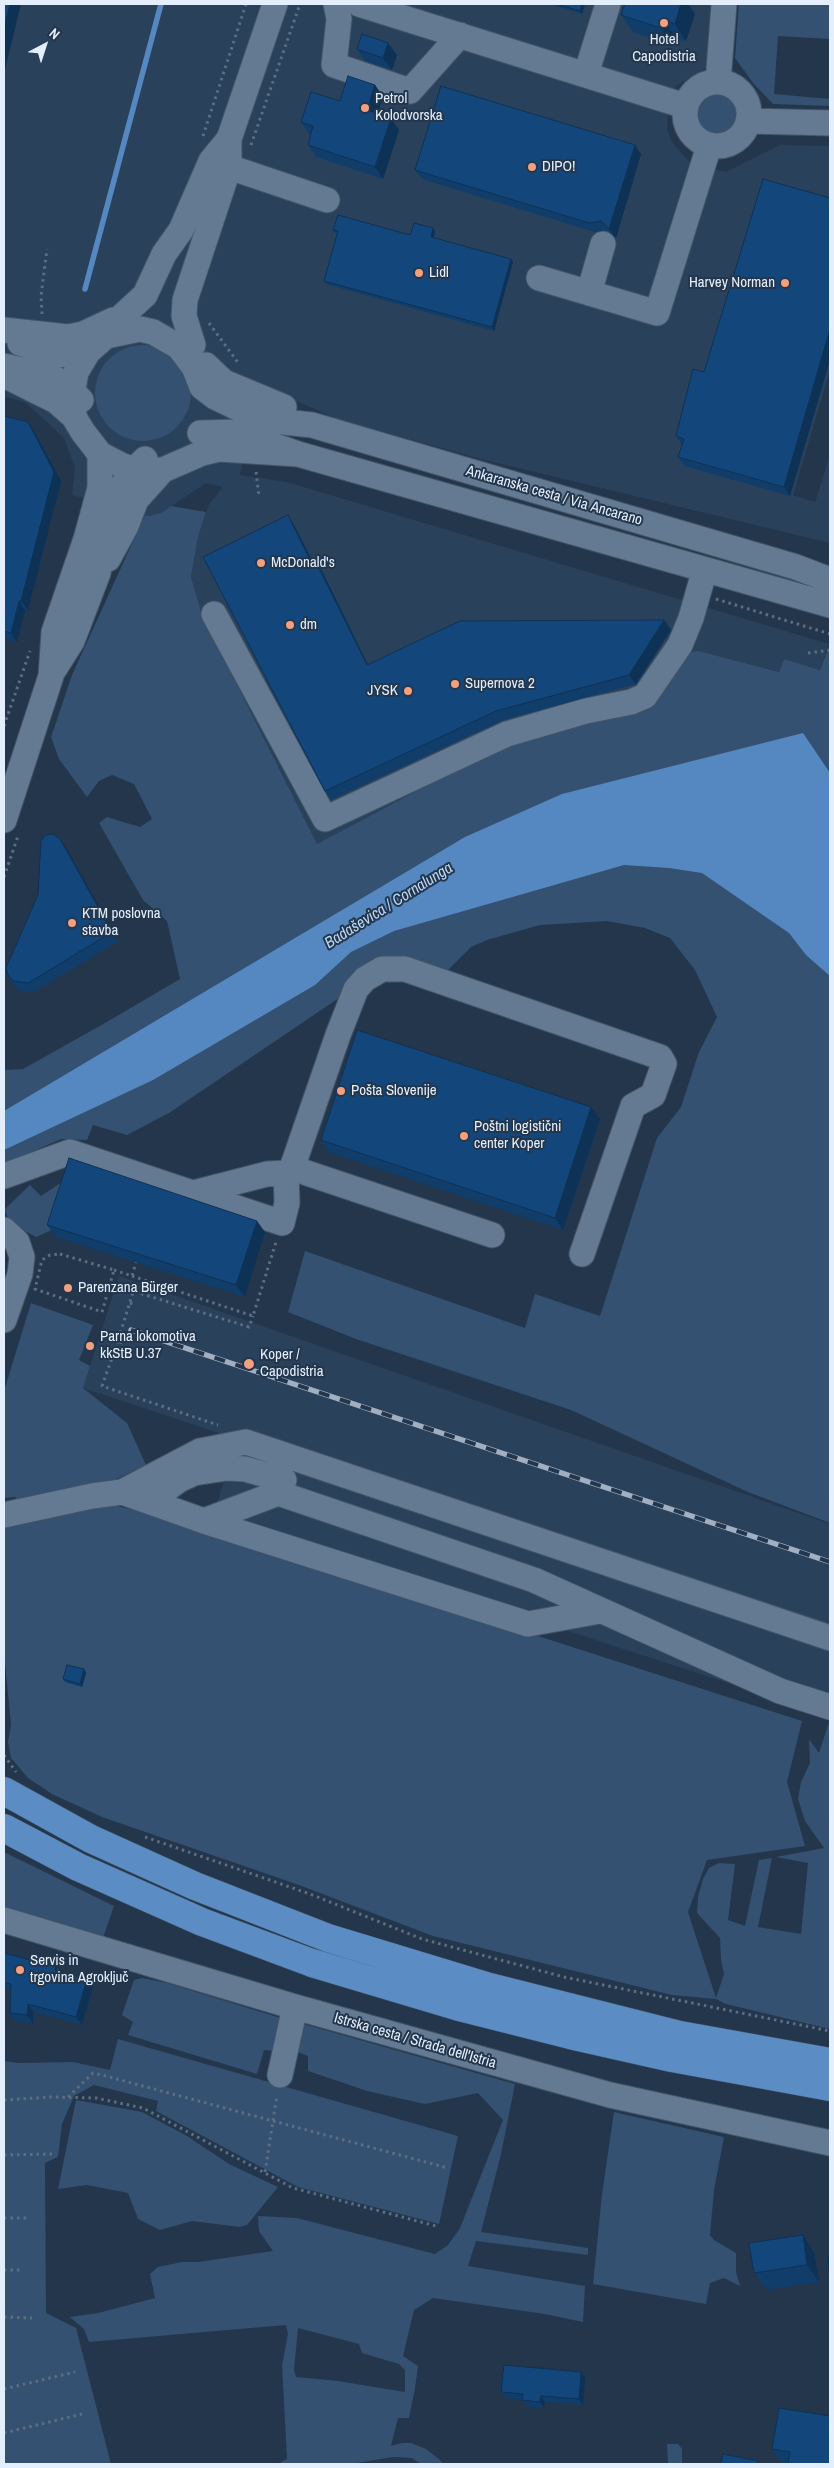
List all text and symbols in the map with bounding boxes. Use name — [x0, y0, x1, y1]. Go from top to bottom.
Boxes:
marker: Hotel Capodistria — [658, 17, 670, 29]
north arrow — [20, 20, 70, 70]
text: N — [46, 24, 64, 43]
place label: Hotel Capodistria — [632, 31, 696, 66]
place label: Petrol Kolodvorska — [375, 90, 443, 125]
marker: Petrol Kolodvorska — [359, 102, 371, 114]
place label: DIPO! — [542, 158, 575, 176]
marker: DIPO! — [526, 161, 538, 173]
place label: Lidl — [429, 264, 449, 282]
marker: Lidl — [413, 267, 425, 279]
place label: Harvey Norman — [689, 274, 775, 292]
marker: Harvey Norman — [779, 277, 791, 289]
street label: Ankaranska cesta / Via Ancarano — [464, 462, 644, 530]
place label: McDonald's — [271, 554, 335, 572]
marker: McDonald's — [255, 557, 267, 569]
place label: dm — [300, 616, 317, 634]
marker: dm — [284, 619, 296, 631]
place label: Supernova 2 — [465, 675, 535, 693]
marker: Supernova 2 — [449, 678, 461, 690]
place label: JYSK — [367, 682, 398, 700]
marker: JYSK — [402, 685, 414, 697]
water label: Badaševica / Cornalunga — [321, 859, 457, 953]
place label: KTM poslovna stavba — [82, 905, 161, 940]
marker: KTM poslovna stavba — [66, 917, 78, 929]
place label: Pošta Slovenije — [351, 1082, 436, 1100]
marker: Pošta Slovenije — [335, 1085, 347, 1097]
place label: Poštni logistični center Koper — [474, 1118, 562, 1153]
marker: Poštni logistični center Koper — [458, 1130, 470, 1142]
place label: Parenzana Bürger — [78, 1279, 178, 1297]
marker: Parenzana Bürger — [62, 1282, 74, 1294]
place label: Parna lokomotiva kkStB U.37 — [100, 1328, 196, 1363]
marker: Parna lokomotiva kkStB U.37 — [84, 1340, 96, 1352]
place label: Koper / Capodistria — [260, 1346, 324, 1381]
marker: Koper / Capodistria — [242, 1357, 256, 1371]
place label: Servis in trgovina Agroključ — [30, 1952, 128, 1987]
marker: Servis in trgovina Agroključ — [14, 1964, 26, 1976]
street label: Istrska cesta / Strada dell'Istria — [332, 2009, 498, 2073]

